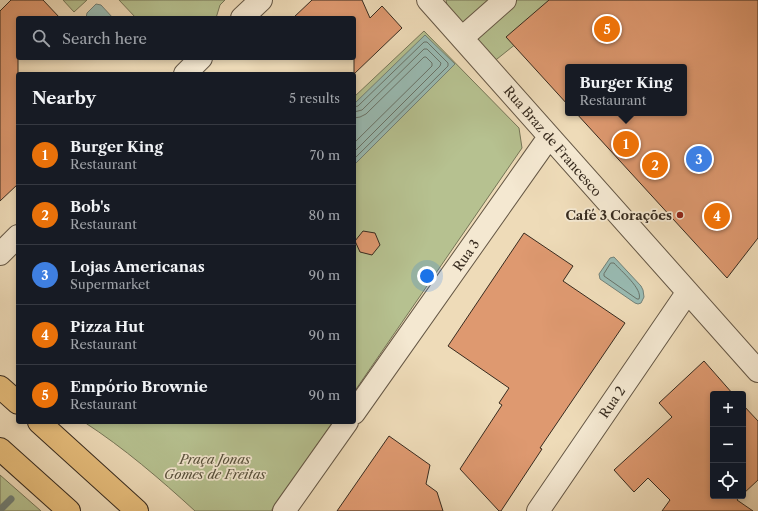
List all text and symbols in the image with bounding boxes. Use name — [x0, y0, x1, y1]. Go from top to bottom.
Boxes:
pin: 5 — [594, 14, 620, 44]
search box — [16, 16, 356, 60]
icon: search — [30, 27, 52, 49]
text: Search here — [62, 29, 147, 48]
popup — [565, 64, 687, 116]
text: Burger King — [579, 73, 673, 92]
street label: Rua Braz de Francesco — [501, 82, 605, 200]
text: Nearby — [32, 88, 96, 108]
text: 5 results — [289, 90, 340, 106]
text: Restaurant — [579, 92, 646, 108]
pin: 1 — [613, 129, 639, 159]
text: Burger King — [70, 137, 163, 156]
pin: 3 — [686, 144, 712, 174]
text: 1 — [42, 147, 48, 163]
text: 70 m — [310, 147, 340, 163]
pin: 2 — [642, 150, 668, 180]
text: Restaurant — [70, 156, 137, 172]
text: Bob's — [70, 197, 110, 216]
pin: 4 — [704, 201, 730, 231]
text: 2 — [41, 207, 49, 223]
text: 80 m — [308, 207, 340, 223]
place label: Café 3 Corações — [565, 207, 672, 223]
marker: Café 3 Corações — [675, 210, 685, 220]
text: Restaurant — [70, 216, 137, 232]
street label: Rua 3 — [449, 236, 483, 274]
text: Lojas Americanas — [70, 257, 205, 276]
your location — [417, 266, 437, 286]
text: 3 — [41, 267, 49, 283]
text: 90 m — [309, 267, 340, 283]
text: Supermarket — [70, 276, 150, 292]
text: Pizza Hut — [70, 317, 144, 336]
text: 4 — [41, 327, 49, 343]
text: 90 m — [309, 327, 340, 343]
text: Restaurant — [70, 336, 137, 352]
text: Empório Brownie — [70, 377, 208, 396]
street label: Rua 2 — [596, 383, 628, 421]
text: 5 — [41, 387, 49, 403]
text: 90 m — [309, 387, 340, 403]
map controls — [710, 391, 746, 499]
button: + — [710, 391, 746, 427]
text: Restaurant — [70, 396, 137, 412]
button: − — [710, 427, 746, 463]
park label: Praça Jonas Gomes de Freitas — [164, 451, 266, 482]
button: locate — [710, 463, 746, 499]

